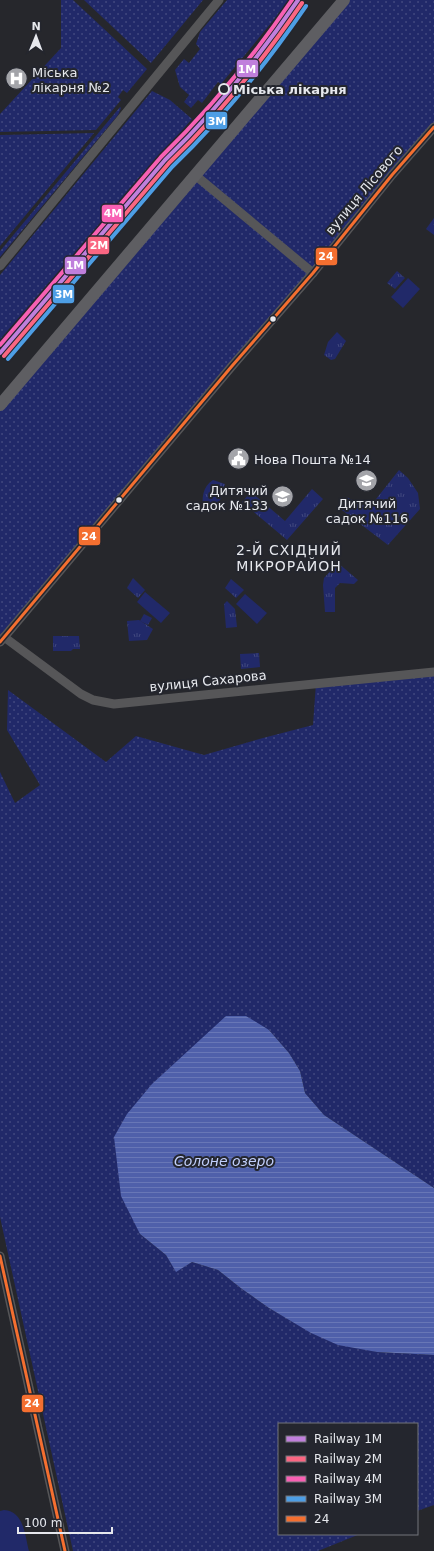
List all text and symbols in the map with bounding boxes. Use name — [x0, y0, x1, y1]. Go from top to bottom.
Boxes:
north arrow — [16, 16, 56, 56]
text: N — [31, 20, 41, 33]
line badge: 1М — [236, 59, 259, 78]
text: 1М — [238, 63, 256, 76]
place label: Міська лікарня №2 — [32, 65, 110, 95]
hospital icon: Міська лікарня №2 — [3, 66, 29, 92]
place label: Міська лікарня — [233, 82, 347, 97]
marker: Міська лікарня — [218, 83, 230, 95]
line badge: 3М — [205, 111, 228, 130]
text: 3М — [208, 115, 226, 128]
street label: вулиця Лісового — [322, 142, 406, 238]
line badge: 4М — [101, 204, 124, 223]
text: 4М — [104, 207, 122, 220]
line badge: 2М — [87, 236, 110, 255]
text: 2М — [90, 239, 108, 252]
line badge: 24 — [315, 247, 338, 266]
text: 24 — [318, 250, 334, 263]
line badge: 1М — [64, 256, 87, 275]
text: 1М — [66, 259, 84, 272]
line badge: 3М — [52, 284, 75, 304]
text: 3М — [55, 288, 73, 301]
unlabelled marker — [268, 314, 278, 324]
public building icon: Нова Пошта №14 — [225, 446, 251, 472]
place label: Нова Пошта №14 — [254, 452, 371, 467]
school or university icon: Дитячий садок №116 — [354, 468, 380, 494]
place label: Дитячий садок №133 — [186, 483, 268, 513]
school or university icon: Дитячий садок №133 — [270, 484, 296, 510]
unlabelled marker — [114, 495, 124, 505]
place label: Дитячий садок №116 — [326, 496, 408, 526]
line badge: 24 — [78, 526, 101, 546]
text: 24 — [81, 530, 97, 543]
district label: 2-Й СХІДНИЙ МІКРОРАЙОН — [236, 541, 342, 574]
street label: вулиця Сахарова — [149, 667, 267, 695]
water label: Солоне озеро — [174, 1153, 274, 1169]
line badge: 24 — [21, 1394, 44, 1413]
text: 24 — [24, 1397, 40, 1410]
legend — [278, 1423, 418, 1535]
text: Railway 1М — [314, 1432, 382, 1446]
text: Railway 2М — [314, 1452, 382, 1466]
text: Railway 4М — [314, 1472, 382, 1486]
text: Railway 3М — [314, 1492, 382, 1506]
scale bar — [18, 1509, 112, 1535]
text: 24 — [314, 1512, 329, 1526]
text: 100 m — [24, 1516, 62, 1530]

